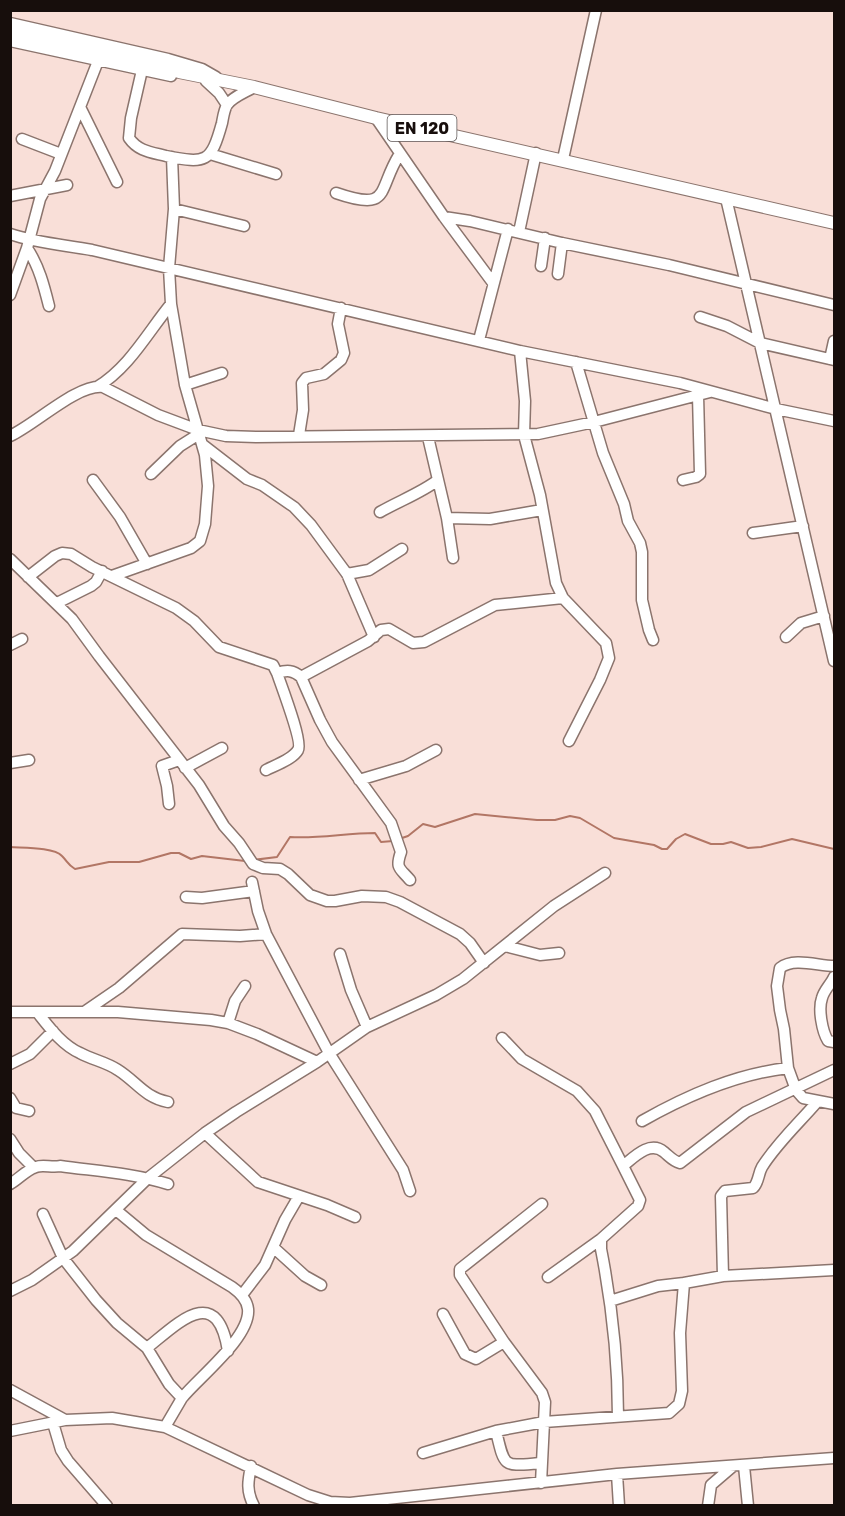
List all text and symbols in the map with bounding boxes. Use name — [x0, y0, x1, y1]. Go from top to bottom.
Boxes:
road number: EN 120 — [388, 115, 456, 141]

